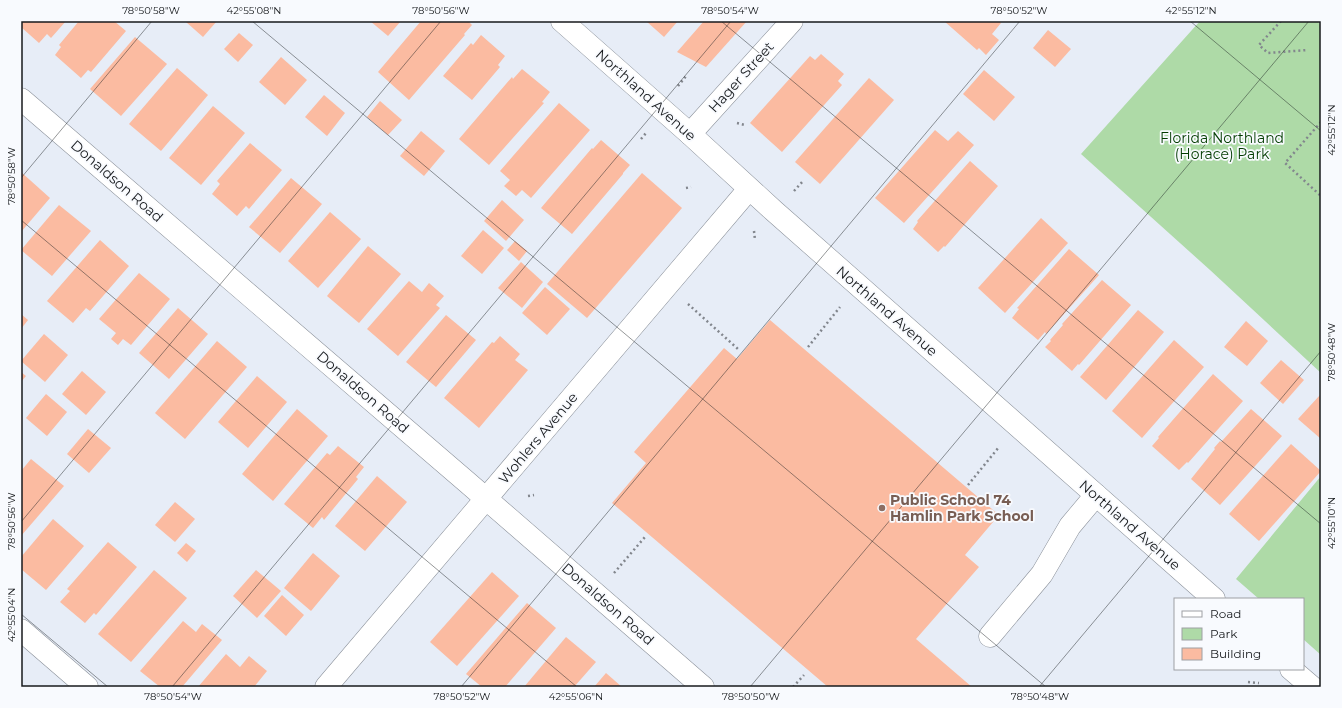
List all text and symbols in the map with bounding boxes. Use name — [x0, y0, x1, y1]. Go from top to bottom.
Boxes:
text: 78°50'58"W — [122, 4, 180, 17]
text: 42°55'08"N — [227, 4, 281, 17]
text: 78°50'56"W — [412, 4, 470, 17]
text: 78°50'54"W — [701, 4, 759, 17]
text: 78°50'52"W — [991, 4, 1047, 17]
text: 42°55'12"N — [1165, 4, 1217, 17]
street label: Hager Street — [704, 38, 778, 116]
street label: Northland Avenue — [592, 45, 700, 145]
text: 42°55'12"N — [1325, 104, 1338, 156]
park label: Florida Northland (Horace) Park — [1160, 129, 1284, 163]
street label: Donaldson Road — [67, 136, 167, 226]
text: 78°50'58"W — [5, 147, 18, 205]
street label: Northland Avenue — [833, 262, 941, 360]
text: 78°50'48"W — [1325, 323, 1338, 381]
street label: Donaldson Road — [313, 347, 413, 437]
street label: Wohlers Avenue — [494, 388, 582, 488]
street label: Northland Avenue — [1076, 476, 1184, 574]
place label: Public School 74 Hamlin Park School — [890, 491, 1034, 525]
text: 78°50'56"W — [5, 492, 18, 550]
text: 42°55'10"N — [1325, 497, 1338, 549]
marker: Public School 74 Hamlin Park School — [877, 503, 887, 513]
street label: Donaldson Road — [558, 559, 658, 649]
text: 42°55'04"N — [5, 588, 18, 642]
legend — [1174, 598, 1304, 670]
text: Road — [1210, 606, 1241, 621]
text: Park — [1210, 626, 1238, 641]
text: Building — [1210, 646, 1261, 661]
text: 78°50'54"W — [144, 690, 202, 703]
text: 78°50'52"W — [434, 690, 490, 703]
text: 42°55'06"N — [549, 690, 603, 703]
text: 78°50'50"W — [722, 690, 780, 703]
text: 78°50'48"W — [1011, 690, 1069, 703]

